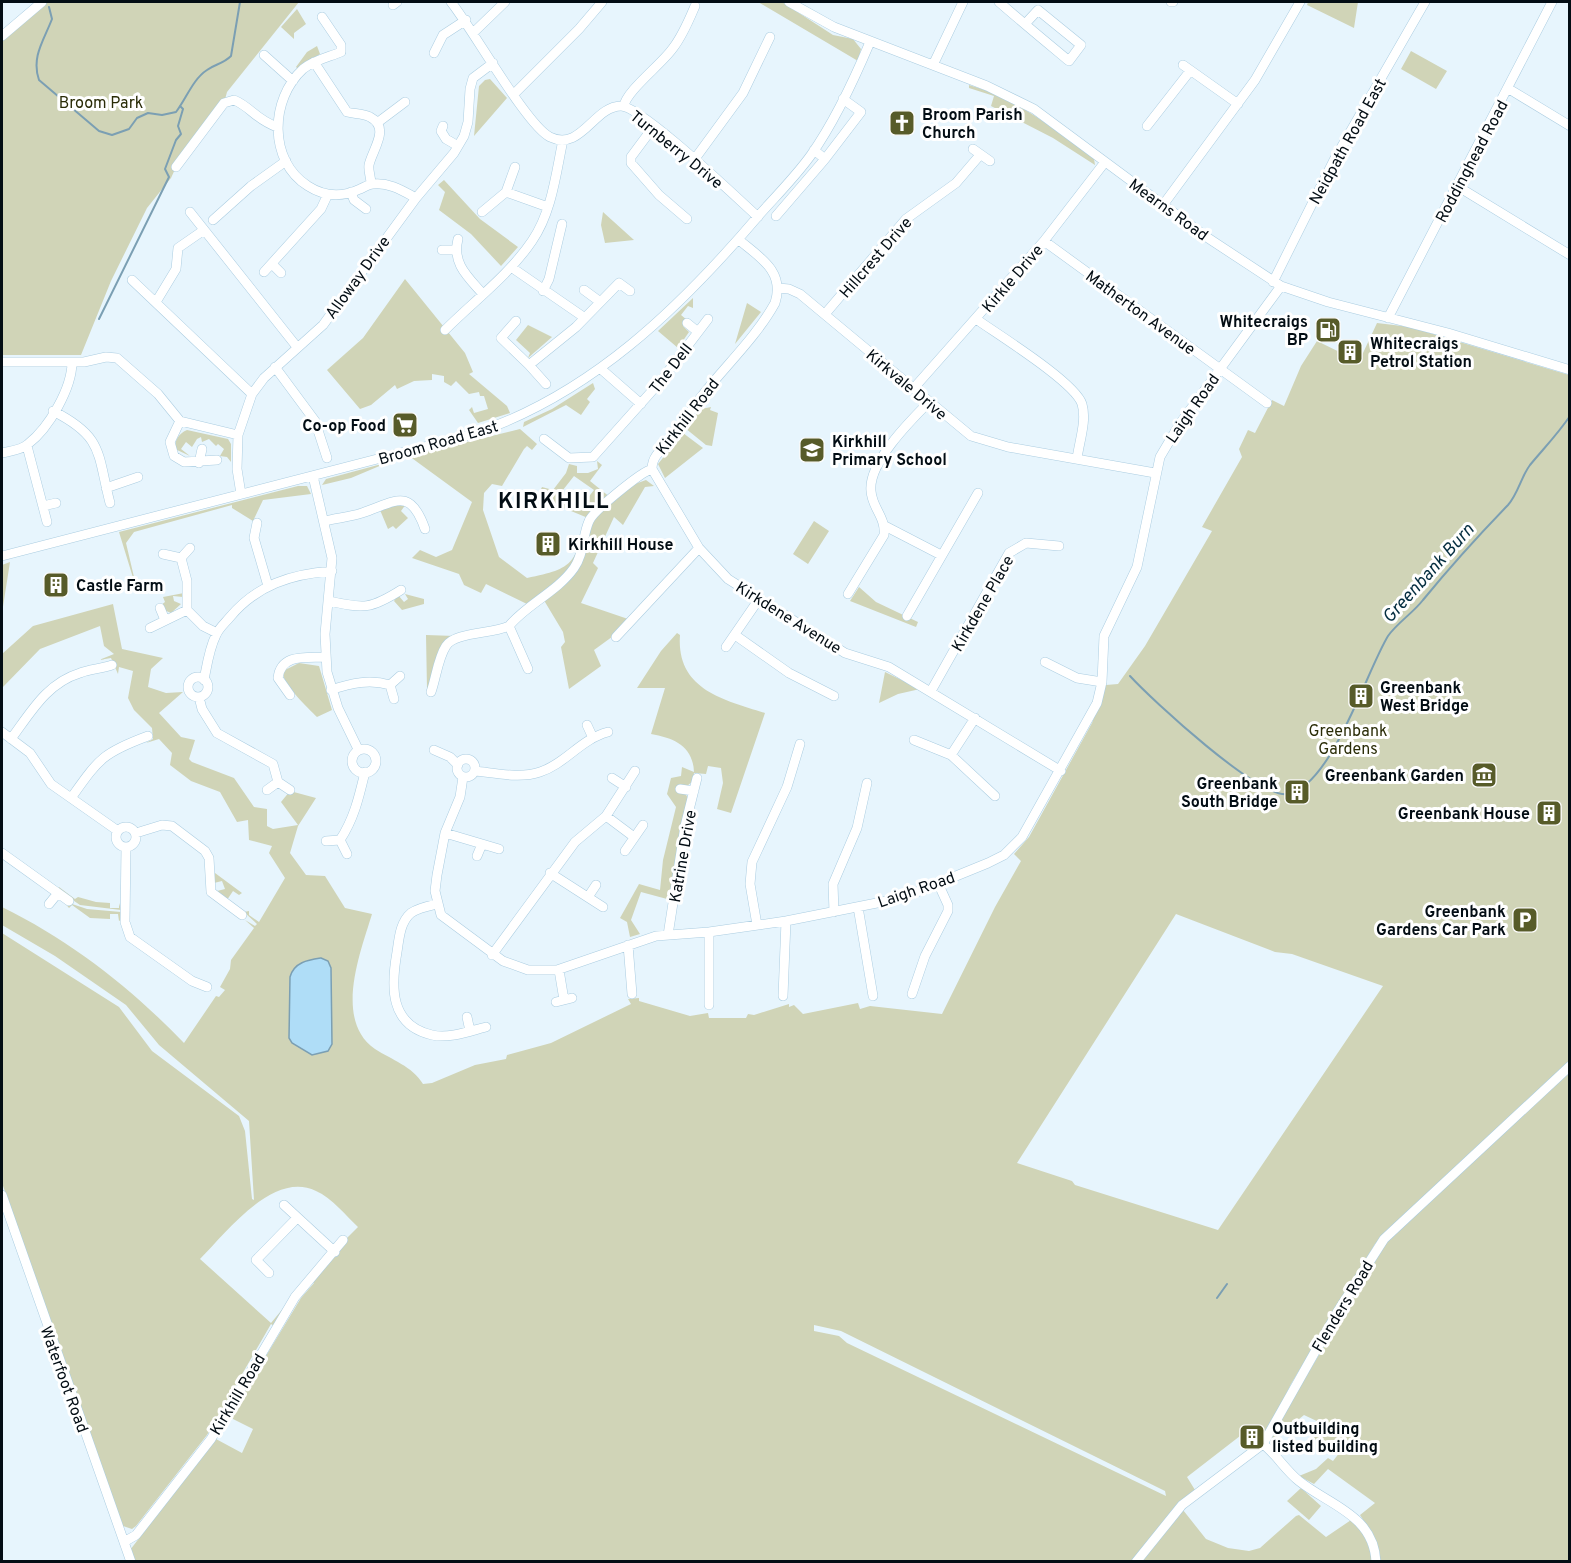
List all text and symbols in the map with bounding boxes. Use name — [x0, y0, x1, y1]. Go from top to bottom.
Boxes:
street label: Neidpath Road East — [1306, 75, 1392, 209]
park label: Broom Park — [59, 94, 143, 114]
street label: Roddinghead Road — [1432, 97, 1514, 227]
place label: Broom Parish Church — [922, 106, 1023, 144]
street label: Turnberry Drive — [625, 107, 726, 194]
church icon: Broom Parish Church — [887, 108, 917, 138]
street label: Mearns Road — [1124, 175, 1212, 246]
street label: Hillcrest Drive — [836, 214, 917, 303]
street label: Alloway Drive — [322, 233, 395, 324]
street label: Kirkle Drive — [978, 241, 1049, 317]
street label: Matherton Avenue — [1081, 267, 1199, 360]
place label: Whitecraigs BP — [1219, 313, 1308, 351]
fuel station icon: Whitecraigs BP — [1313, 315, 1343, 345]
place label: Whitecraigs Petrol Station — [1370, 335, 1472, 373]
building icon: Whitecraigs Petrol Station — [1335, 337, 1365, 367]
street label: The Dell — [646, 340, 698, 399]
street label: Kirkvale Drive — [861, 346, 950, 425]
street label: Laigh Road — [1162, 371, 1225, 448]
street label: Kirkhill Road — [653, 375, 725, 459]
supermarket icon: Co-op Food — [390, 410, 420, 440]
place label: Co-op Food — [302, 417, 386, 437]
street label: Broom Road East — [376, 417, 501, 471]
place label: Kirkhill Primary School — [832, 433, 947, 471]
school or university icon: Kirkhill Primary School — [797, 435, 827, 465]
district label: KIRKHILL — [498, 489, 610, 516]
water label: Greenbank Burn — [1378, 519, 1480, 629]
building icon: Kirkhill House — [533, 529, 563, 559]
place label: Kirkhill House — [568, 536, 673, 556]
street label: Kirkdene Place — [948, 552, 1019, 656]
building icon: Castle Farm — [41, 570, 71, 600]
place label: Castle Farm — [76, 577, 164, 597]
street label: Kirkdene Avenue — [731, 578, 845, 659]
place label: Greenbank West Bridge — [1380, 679, 1469, 717]
building icon: Greenbank West Bridge — [1346, 681, 1376, 711]
park label: Greenbank Gardens — [1309, 722, 1387, 760]
museum icon: Greenbank Garden — [1469, 760, 1499, 790]
place label: Greenbank Garden — [1325, 767, 1464, 787]
place label: Greenbank South Bridge — [1181, 775, 1278, 813]
building icon: Greenbank South Bridge — [1282, 777, 1312, 807]
building icon: Greenbank House — [1534, 798, 1564, 828]
place label: Greenbank House — [1398, 805, 1530, 825]
street label: Katrine Drive — [666, 809, 702, 904]
street label: Laigh Road — [875, 868, 958, 913]
place label: Greenbank Gardens Car Park — [1376, 903, 1506, 941]
parking icon: Greenbank Gardens Car Park — [1510, 905, 1540, 935]
street label: Flenders Road — [1309, 1258, 1379, 1356]
street label: Waterfoot Road — [35, 1324, 92, 1436]
street label: Kirkhill Road — [207, 1351, 271, 1439]
place label: Outbuilding listed building — [1272, 1420, 1378, 1458]
building icon: Outbuilding listed building — [1237, 1422, 1267, 1452]

